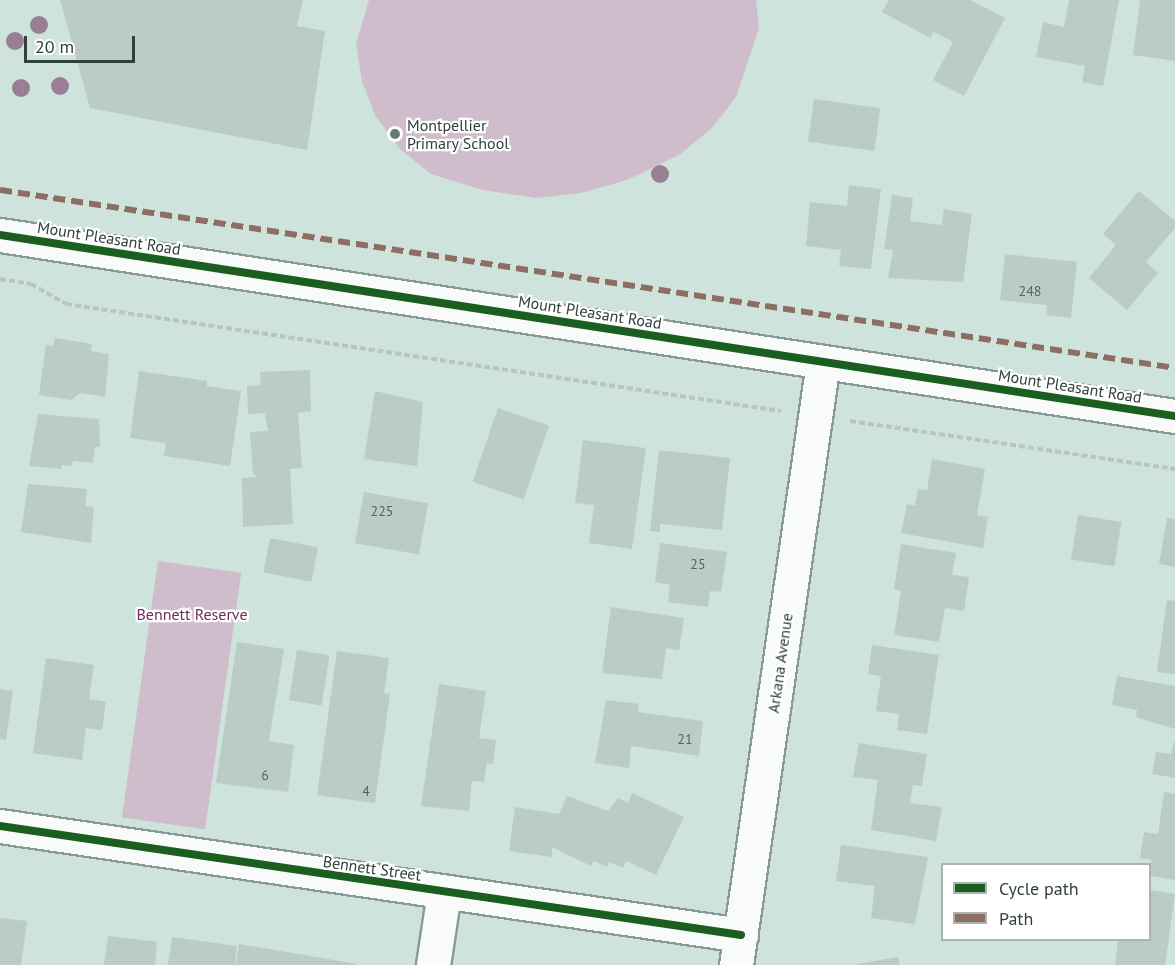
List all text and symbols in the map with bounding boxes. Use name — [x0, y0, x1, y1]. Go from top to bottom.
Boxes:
scale bar — [27, 24, 138, 62]
text: 20 m — [35, 35, 74, 58]
place label: Montpellier Primary School — [407, 115, 509, 153]
marker: Montpellier Primary School — [388, 127, 402, 141]
street label: Mount Pleasant Road — [36, 217, 182, 259]
house number: 248 — [1019, 283, 1041, 299]
street label: Mount Pleasant Road — [517, 291, 663, 333]
street label: Mount Pleasant Road — [997, 365, 1143, 407]
house number: 225 — [371, 503, 393, 519]
house number: 25 — [690, 556, 706, 572]
park label: Bennett Reserve — [136, 604, 248, 624]
street label: Arkana Avenue — [763, 611, 797, 715]
house number: 21 — [677, 731, 693, 747]
house number: 6 — [261, 767, 269, 783]
house number: 4 — [362, 783, 370, 799]
street label: Bennett Street — [322, 852, 422, 884]
legend — [941, 863, 1151, 941]
text: Cycle path — [999, 877, 1079, 900]
text: Path — [999, 907, 1033, 930]

